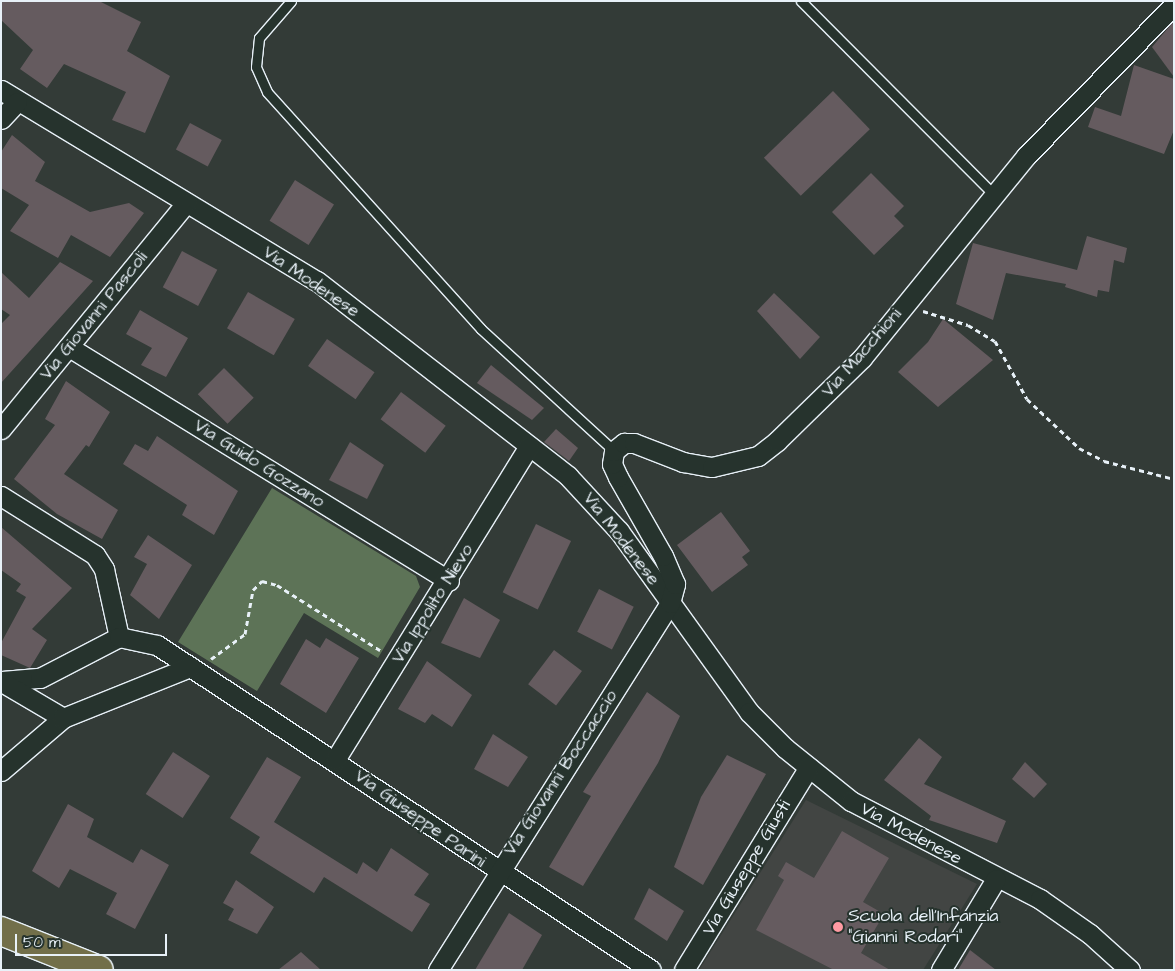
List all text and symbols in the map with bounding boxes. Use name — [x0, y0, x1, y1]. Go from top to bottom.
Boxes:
street label: Via Modenese — [259, 242, 363, 322]
street label: Via Giovanni Pascoli — [36, 247, 152, 385]
street label: Via Macchioni — [818, 304, 906, 402]
street label: Via Guido Gozzano — [190, 415, 328, 513]
street label: Via Modenese — [578, 488, 664, 590]
street label: Via Ippolito Nievo — [388, 540, 478, 668]
street label: Via Giovanni Boccaccio — [499, 686, 623, 860]
street label: Via Giuseppe Parini — [350, 766, 490, 872]
street label: Via Giuseppe Giusti — [698, 797, 796, 939]
street label: Via Modenese — [857, 798, 965, 870]
place label: Scuola dell’Infanzia “Gianni Rodari” — [848, 906, 998, 949]
marker: Scuola dell’Infanzia “Gianni Rodari” — [832, 921, 844, 933]
scale bar — [18, 924, 170, 956]
text: 50 m — [23, 932, 61, 953]

